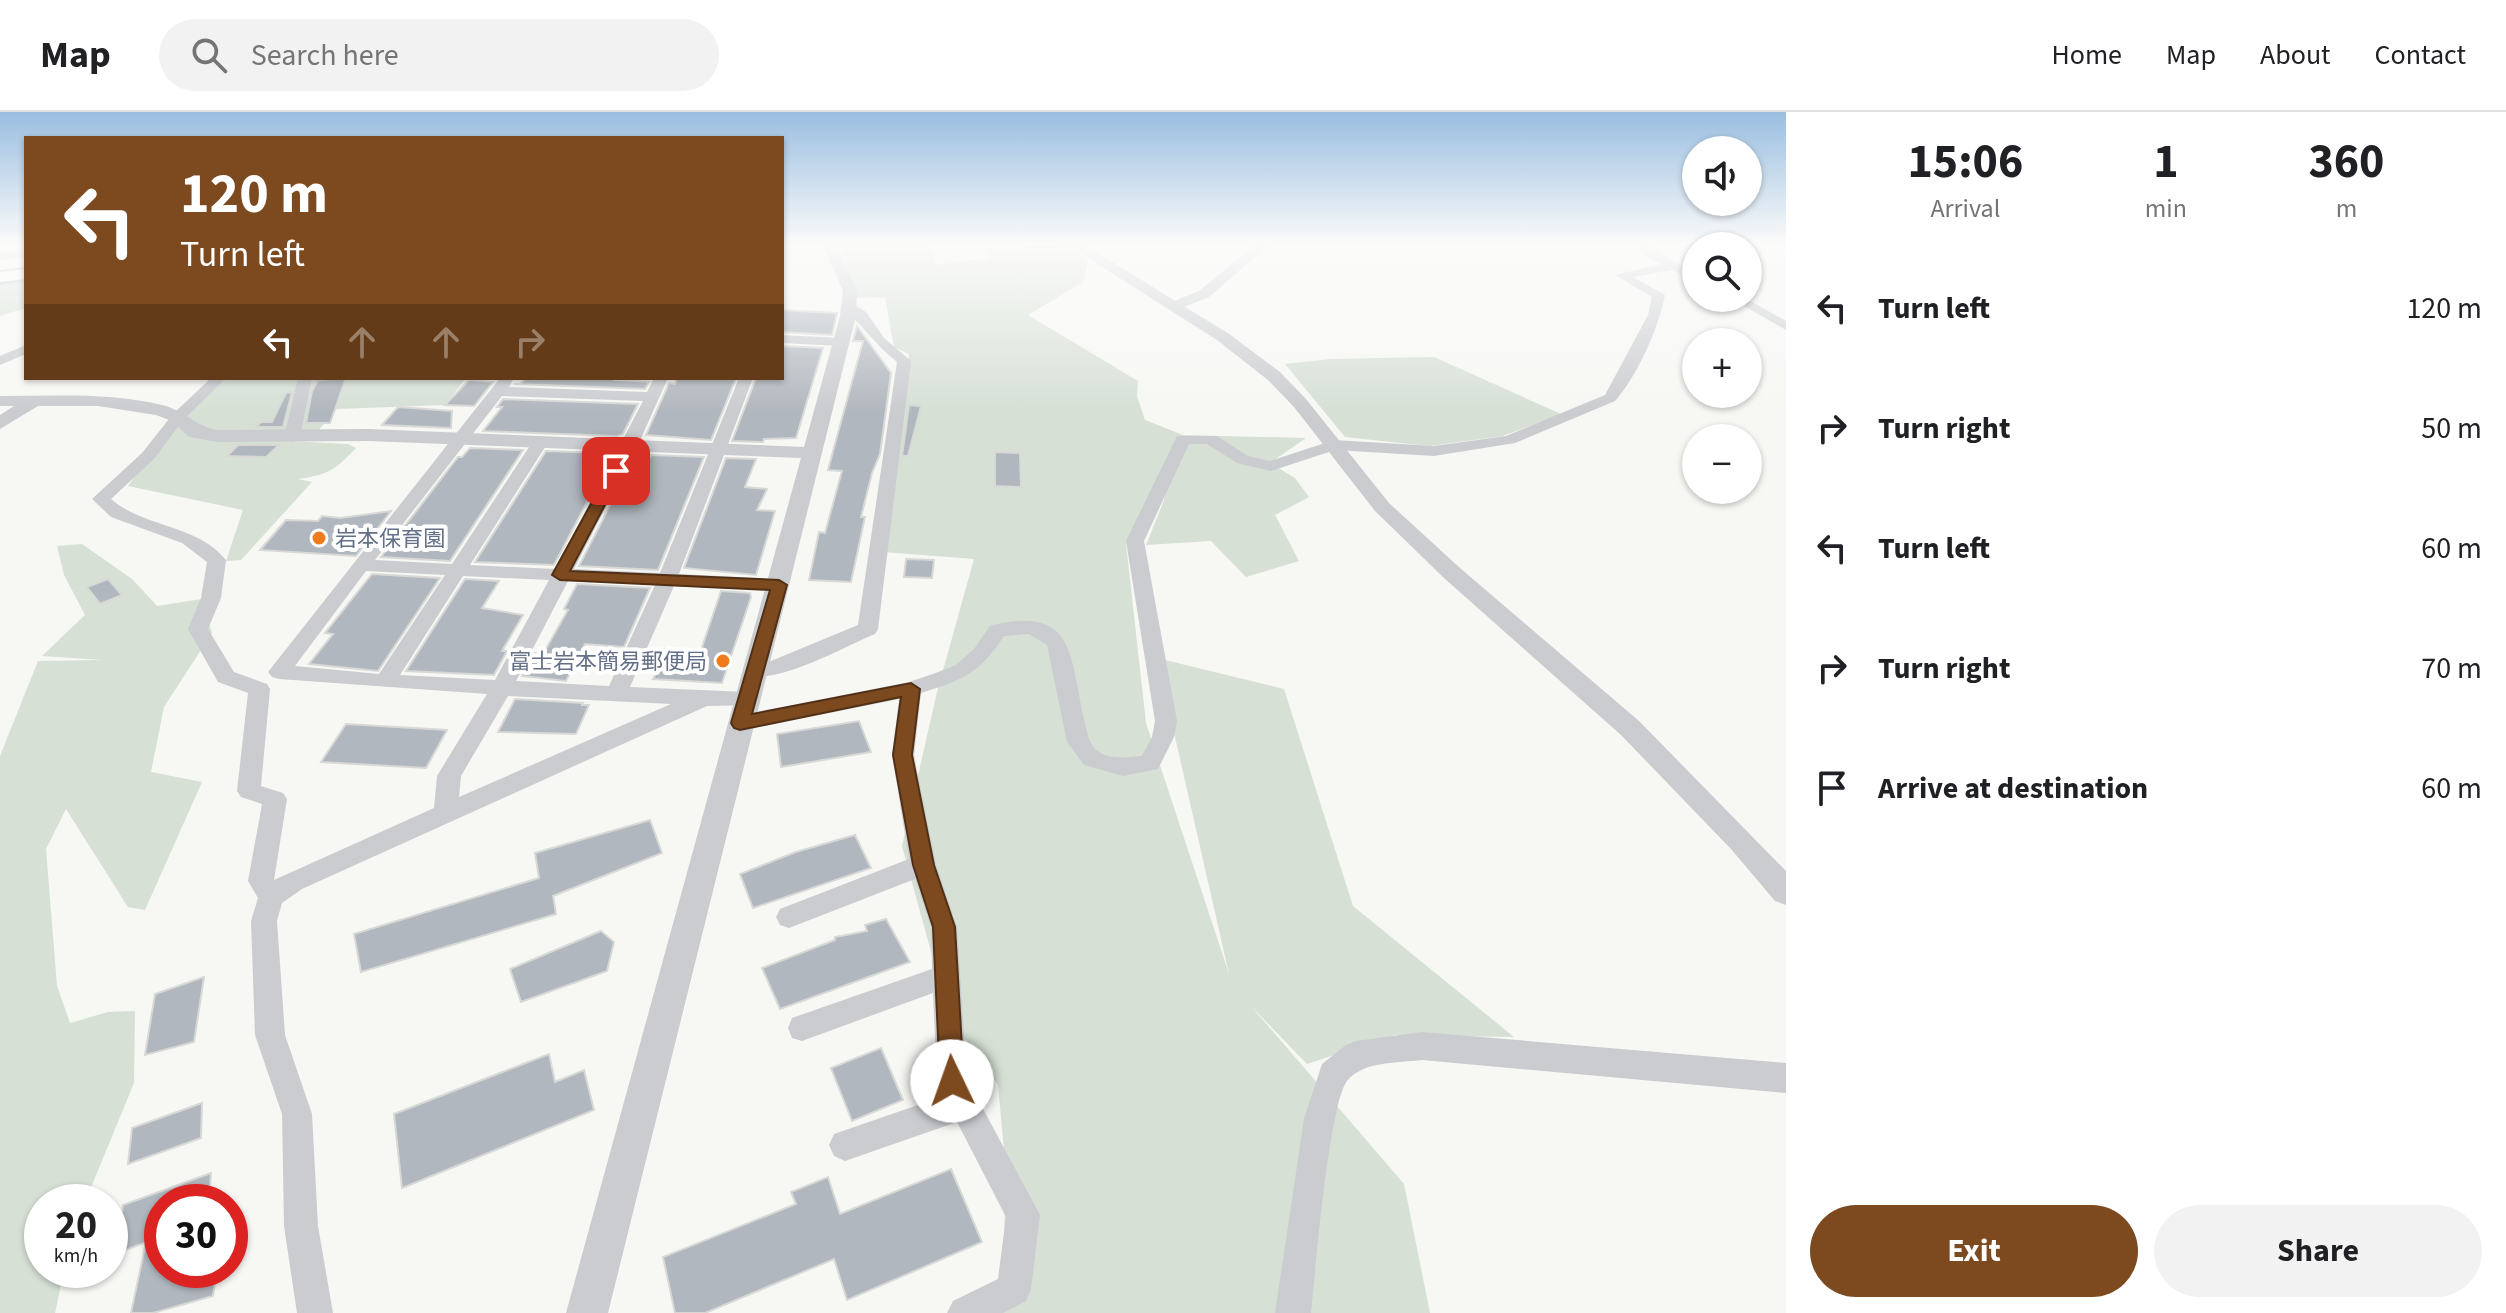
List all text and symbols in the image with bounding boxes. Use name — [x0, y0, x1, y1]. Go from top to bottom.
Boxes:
search box — [159, 19, 719, 91]
text: Map — [40, 28, 111, 82]
icon: search — [187, 33, 231, 77]
text: Search here — [251, 34, 399, 77]
text: Home — [2051, 35, 2122, 75]
text: Map — [2166, 35, 2216, 75]
text: About — [2260, 35, 2331, 75]
text: Contact — [2375, 35, 2466, 75]
text: 15:06 — [1907, 128, 2023, 196]
text: 1 — [2153, 128, 2179, 196]
text: 360 — [2308, 128, 2384, 196]
map controls — [1682, 136, 1762, 504]
button: sound — [1682, 136, 1762, 216]
text: 120 m — [180, 155, 328, 234]
icon: left — [48, 168, 152, 272]
text: Arrival — [1930, 190, 2000, 227]
text: min — [2145, 190, 2187, 227]
text: m — [2336, 190, 2357, 227]
text: Turn left — [180, 229, 305, 280]
button: search — [1682, 232, 1762, 312]
icon: left — [1810, 286, 1854, 330]
text: Turn left — [1878, 287, 1990, 330]
text: 120 m — [2406, 287, 2482, 330]
icon: left — [256, 320, 300, 364]
icon: ahead — [340, 320, 384, 364]
icon: ahead — [424, 320, 468, 364]
icon: right — [508, 320, 552, 364]
button: + — [1682, 328, 1762, 408]
icon: right — [1810, 406, 1854, 450]
text: Turn right — [1878, 407, 2010, 450]
text: 50 m — [2421, 407, 2482, 450]
button: − — [1682, 424, 1762, 504]
pin — [582, 437, 650, 505]
icon: arrive — [594, 449, 638, 493]
place label: 岩本保育園 — [335, 523, 445, 555]
icon: left — [1810, 526, 1854, 570]
text: Turn left — [1878, 527, 1990, 570]
text: 60 m — [2421, 527, 2482, 570]
marker: 岩本保育園 — [310, 529, 328, 547]
place label: 富士岩本簡易郵便局 — [509, 646, 707, 678]
icon: right — [1810, 646, 1854, 690]
text: Turn right — [1878, 647, 2010, 690]
text: 70 m — [2421, 647, 2482, 690]
marker: 富士岩本簡易郵便局 — [714, 652, 732, 670]
icon: arrive — [1810, 766, 1854, 810]
text: Arrive at destination — [1878, 767, 2148, 810]
text: 60 m — [2421, 767, 2482, 810]
position arrow — [910, 1039, 994, 1123]
speed limit sign: 30 — [144, 1184, 248, 1288]
text: 20 — [55, 1197, 97, 1254]
button: Exit — [1810, 1205, 2138, 1297]
button: Share — [2154, 1205, 2482, 1297]
text: km/h — [54, 1242, 98, 1270]

